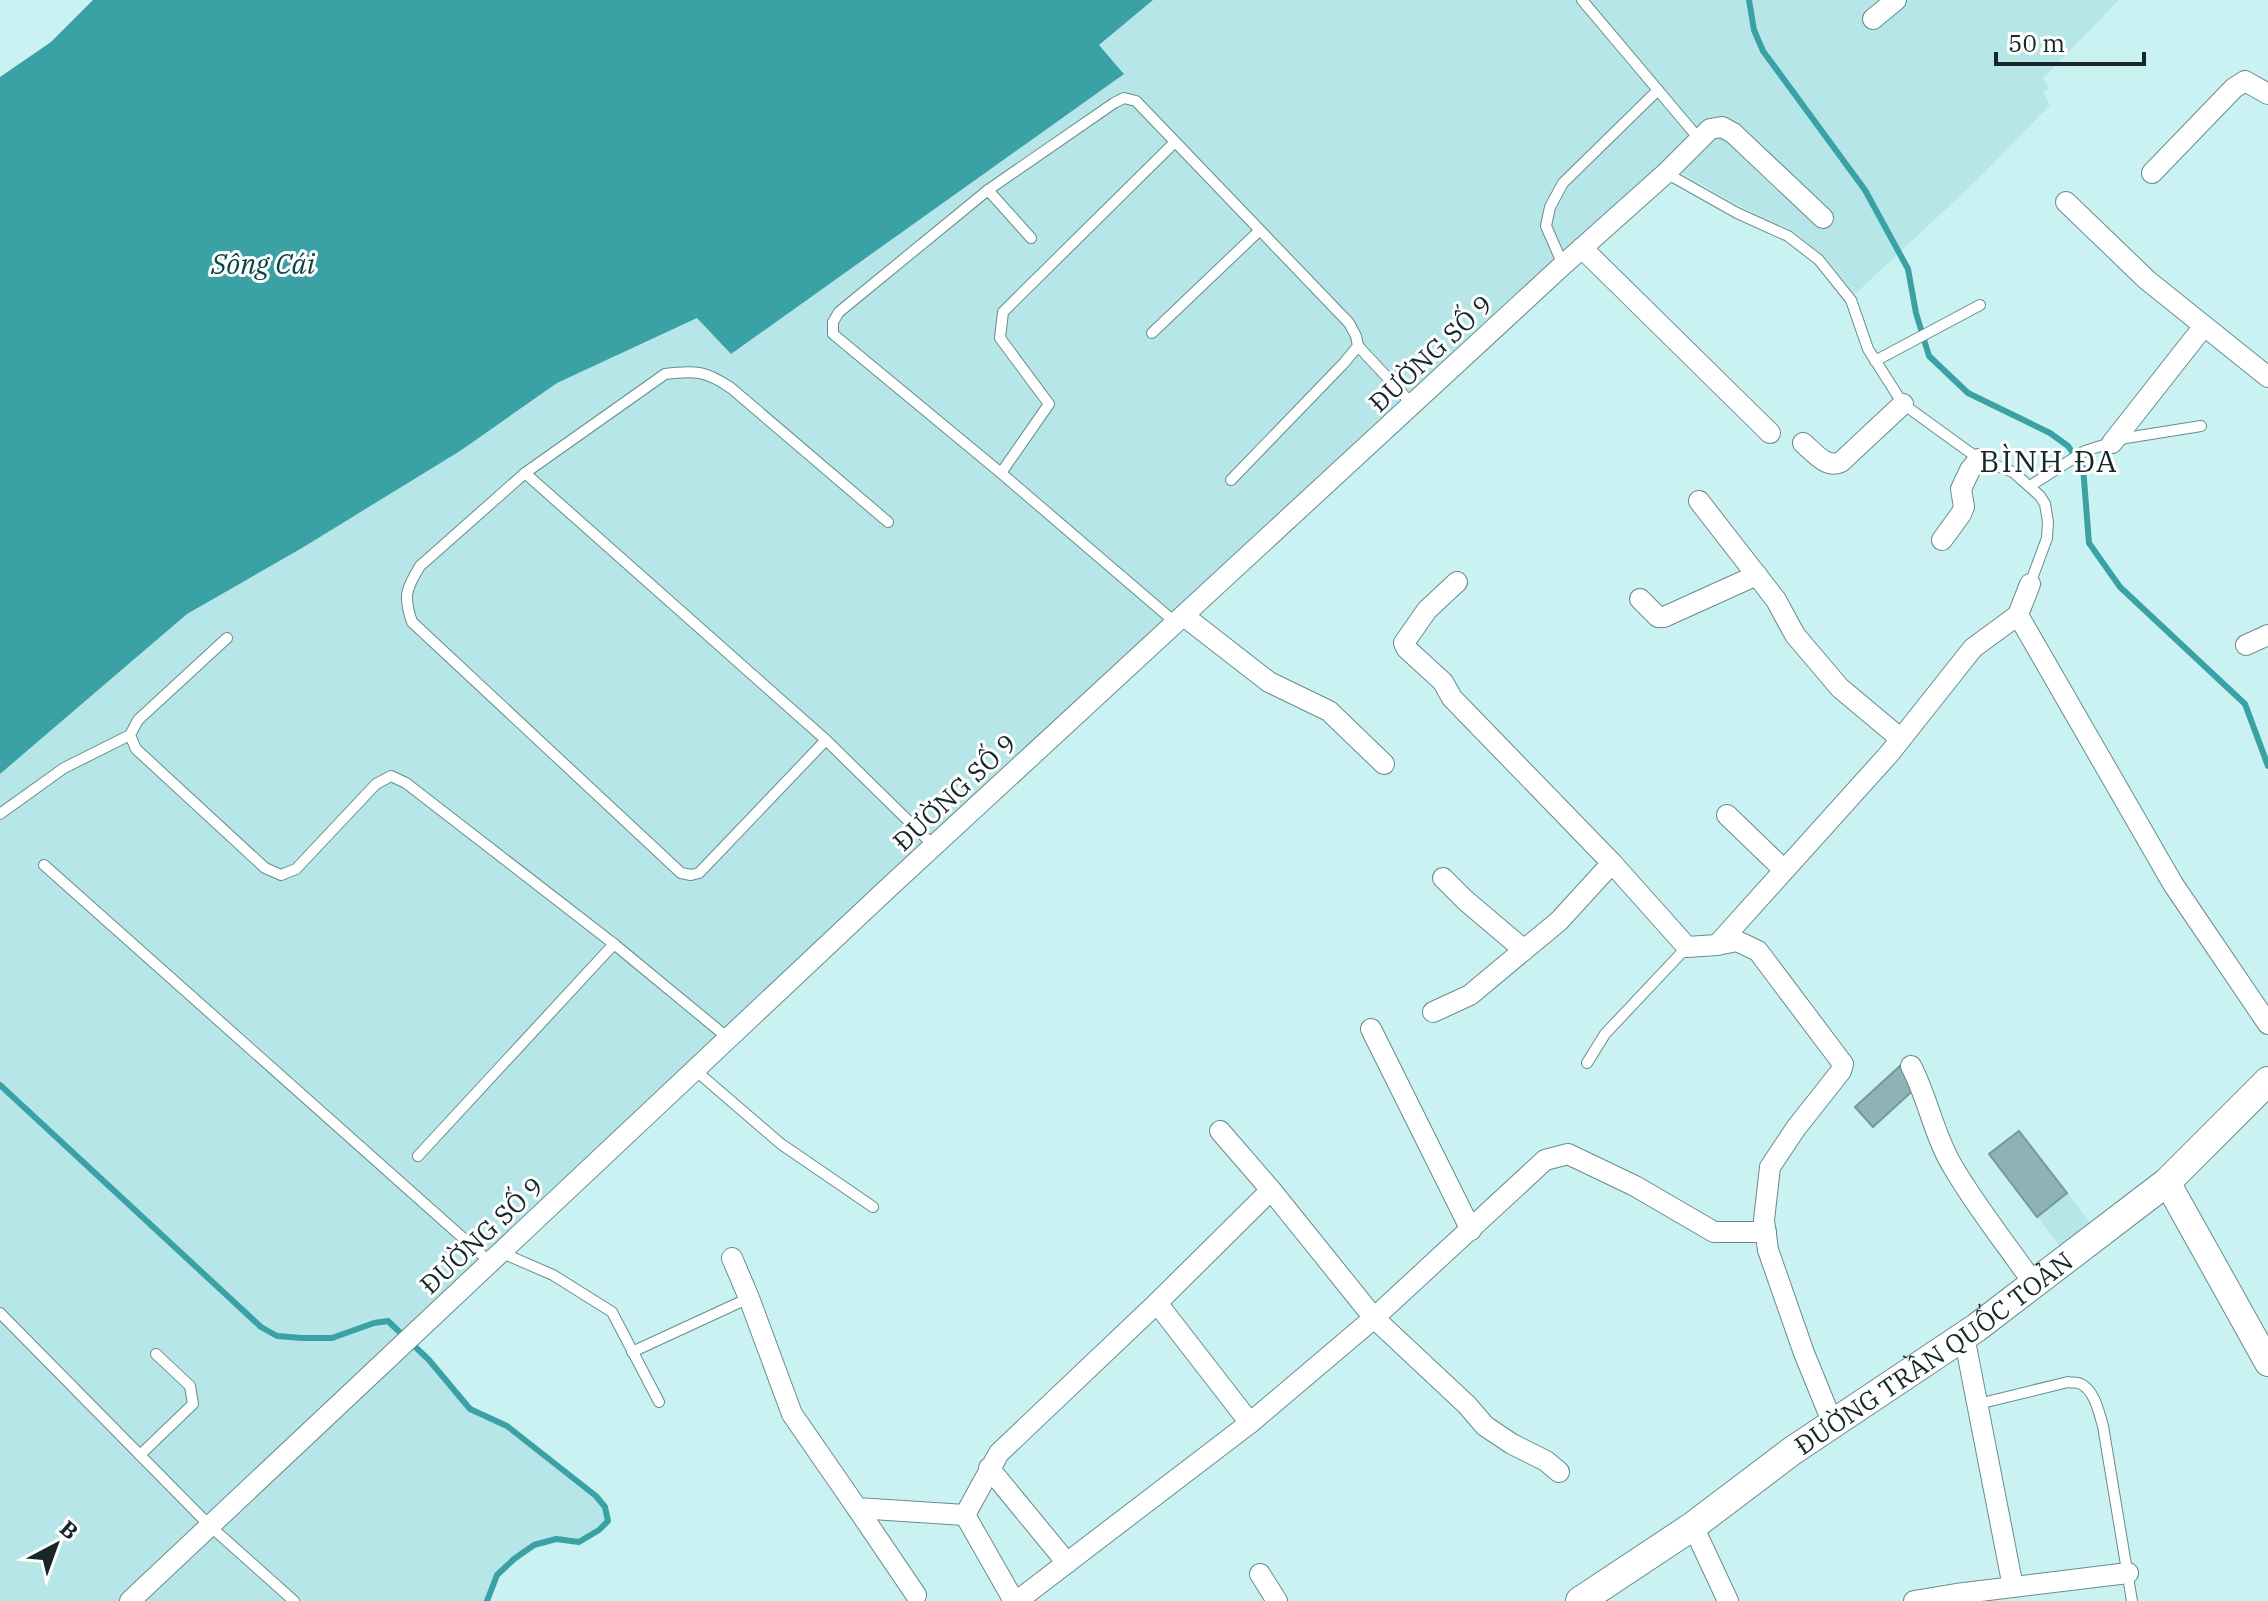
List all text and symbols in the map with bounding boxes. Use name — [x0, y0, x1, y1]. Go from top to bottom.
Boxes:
scale bar — [1996, 16, 2144, 66]
text: 50 m — [2008, 27, 2065, 59]
water label: Sông Cái — [210, 245, 316, 282]
street label: ĐƯỜNG SỐ 9 — [1360, 286, 1499, 419]
district label: BÌNH ĐA — [1979, 441, 2119, 480]
street label: ĐƯỜNG SỐ 9 — [884, 725, 1023, 858]
street label: ĐƯỜNG SỐ 9 — [411, 1168, 550, 1301]
street label: ĐƯỜNG TRẦN QUỐC TOẢN — [1788, 1243, 2079, 1462]
north arrow — [16, 1505, 96, 1585]
text: B — [54, 1514, 85, 1546]

